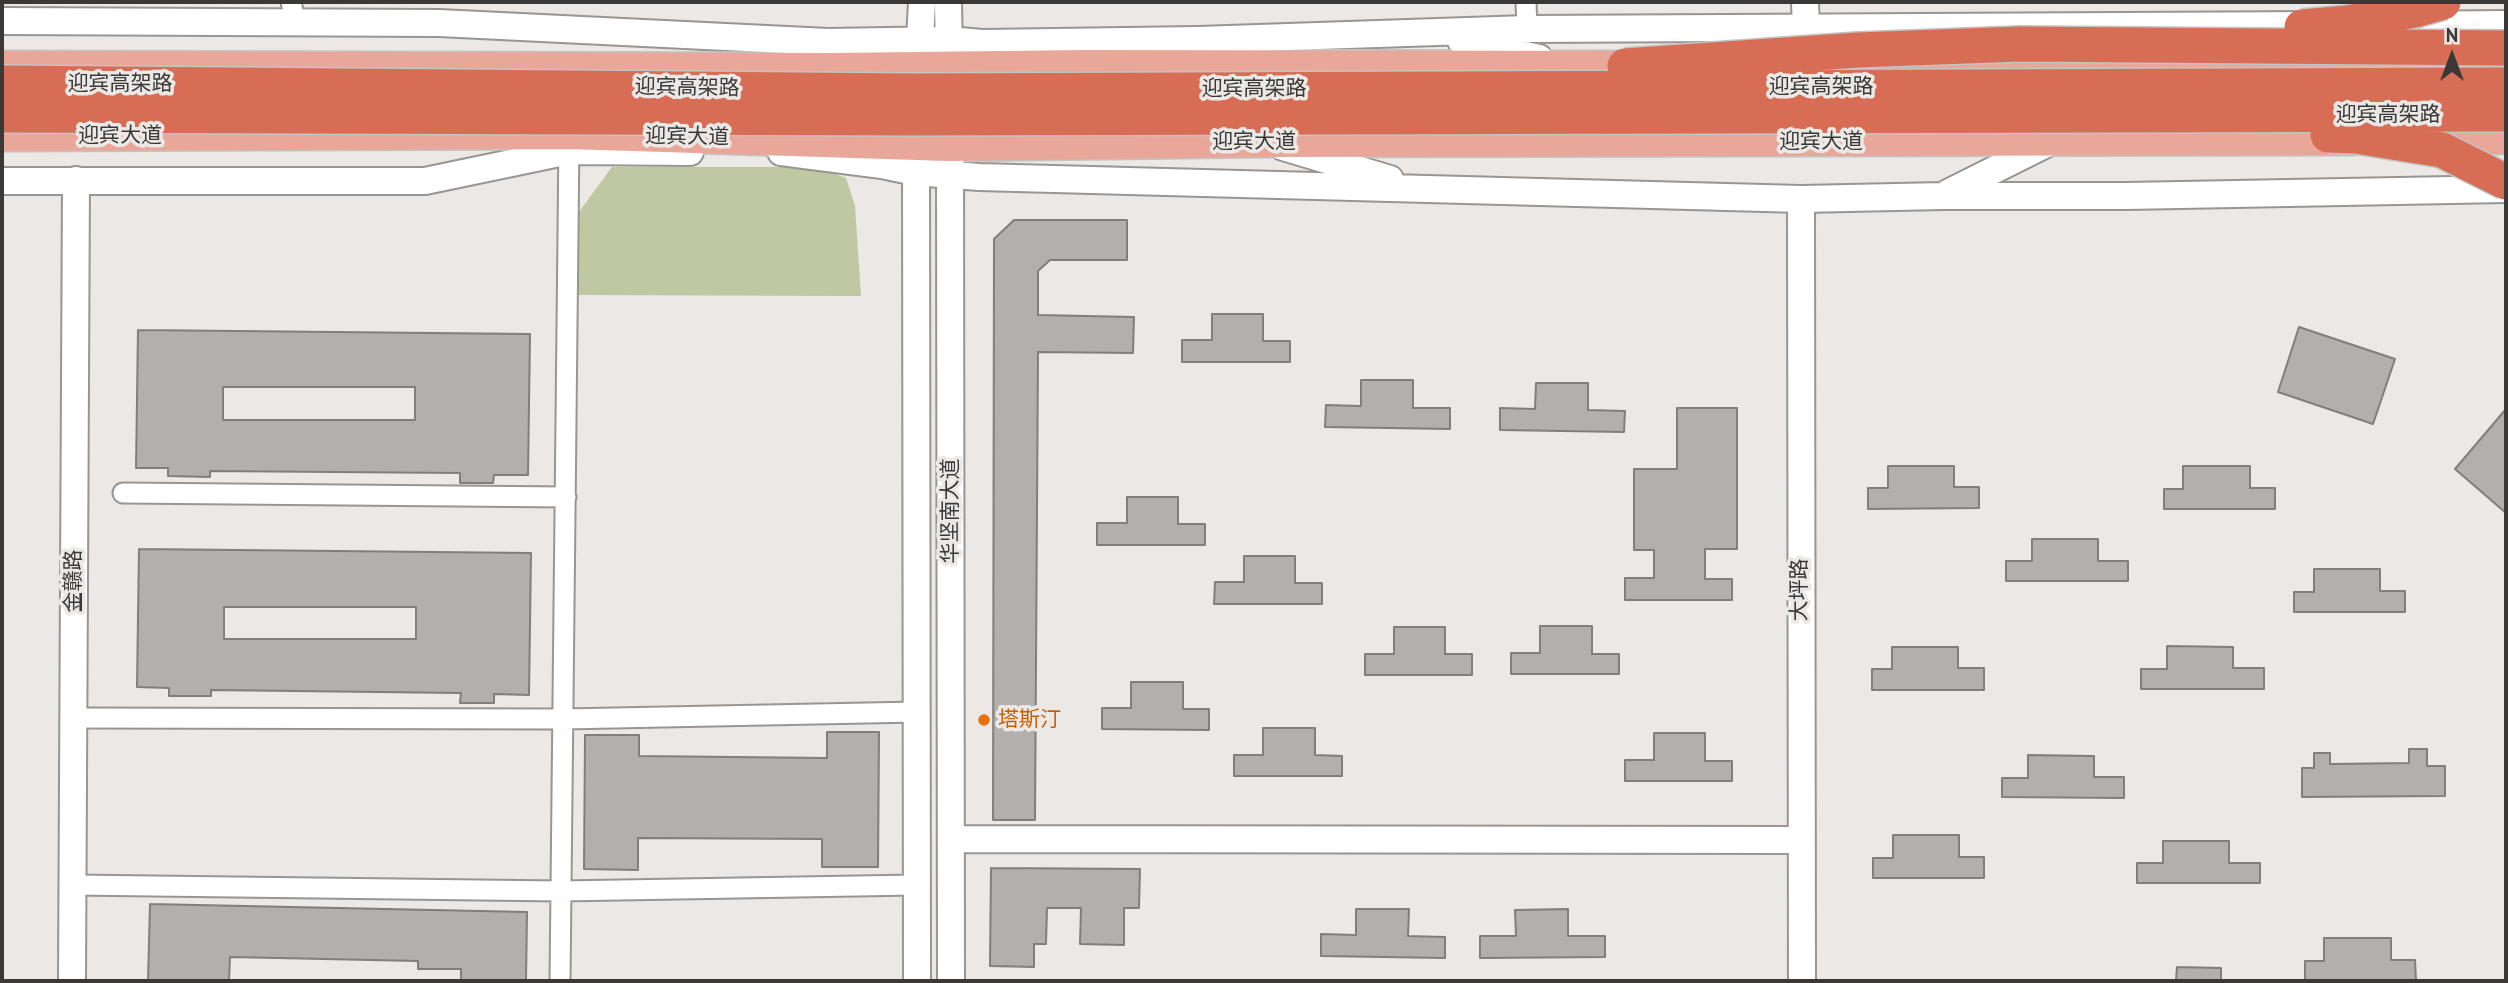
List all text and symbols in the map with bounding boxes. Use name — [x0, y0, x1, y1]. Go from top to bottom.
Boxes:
north arrow — [2417, 21, 2487, 91]
text: N — [2446, 23, 2458, 47]
street label: 迎宾高架路 — [68, 71, 172, 97]
street label: 迎宾高架路 — [634, 74, 740, 102]
street label: 迎宾高架路 — [1769, 74, 1873, 100]
street label: 迎宾高架路 — [1202, 76, 1306, 102]
street label: 迎宾高架路 — [2336, 102, 2440, 128]
street label: 迎宾大道 — [78, 123, 162, 149]
street label: 迎宾大道 — [645, 124, 729, 150]
street label: 迎宾大道 — [1212, 129, 1296, 155]
street label: 迎宾大道 — [1779, 129, 1863, 155]
street label: 华坚南大道 — [938, 459, 964, 563]
street label: 金赣路 — [61, 550, 87, 612]
street label: 大坪路 — [1787, 559, 1813, 621]
place label: 塔斯汀 — [998, 707, 1061, 733]
marker: 塔斯汀 — [976, 712, 992, 728]

